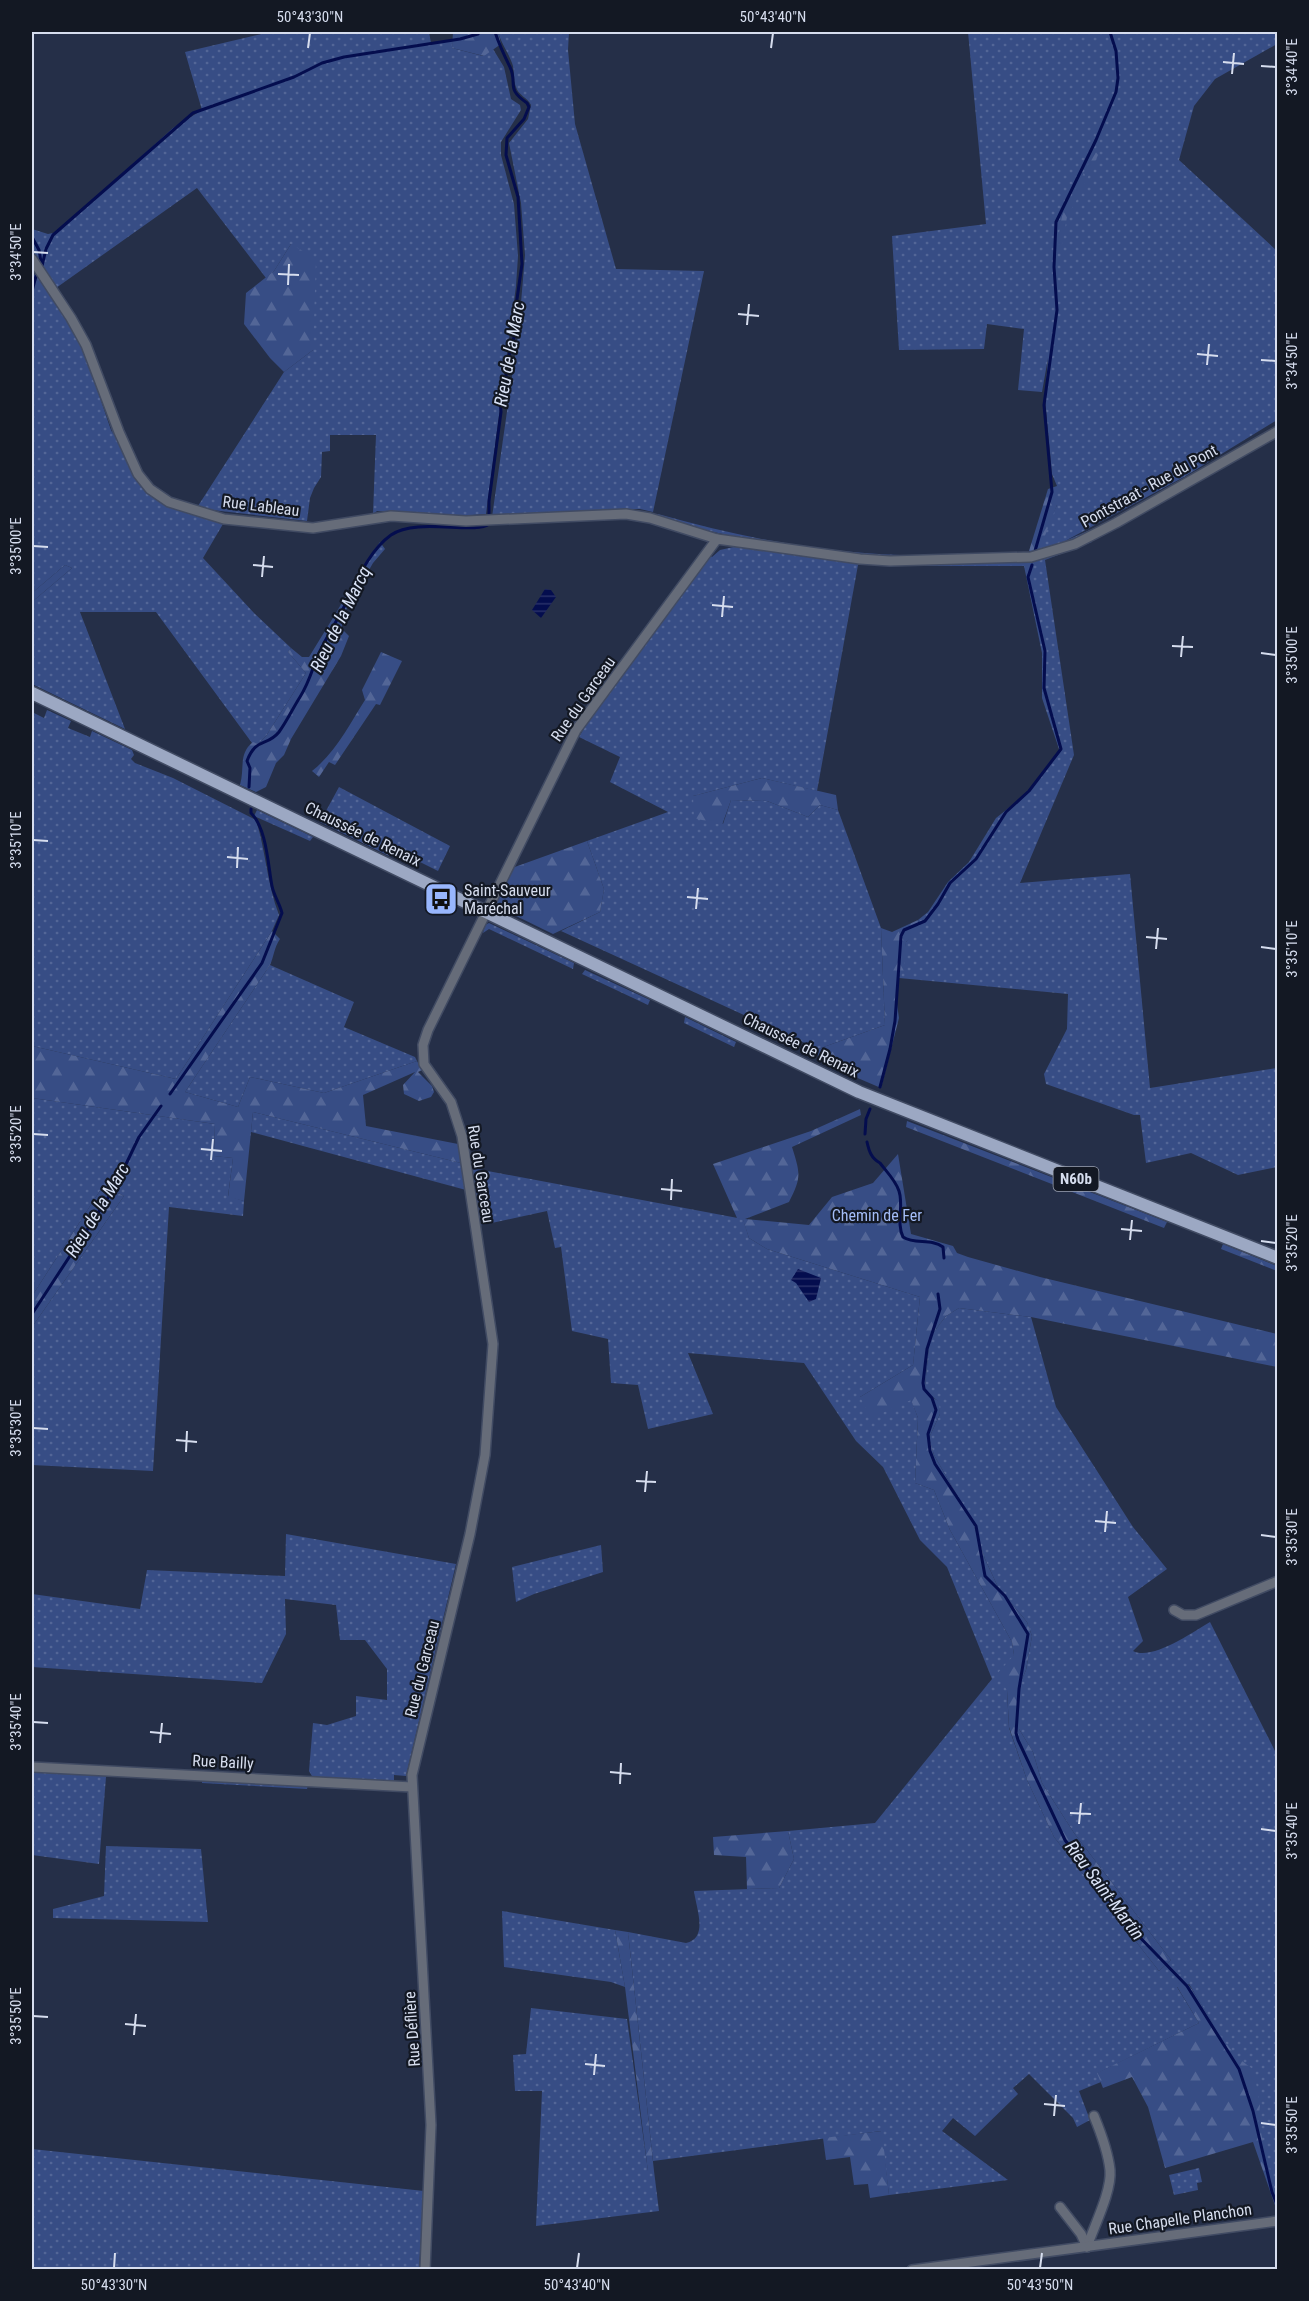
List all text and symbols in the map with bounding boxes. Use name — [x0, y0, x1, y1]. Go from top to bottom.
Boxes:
text: 50°43'30"N — [277, 8, 343, 26]
text: 50°43'40"N — [740, 8, 806, 26]
text: 3°34'40"E — [1283, 38, 1301, 96]
text: 3°34'50"E — [7, 223, 25, 281]
water label: Rieu de la Marc — [489, 300, 529, 408]
text: 3°34'50"E — [1283, 332, 1301, 390]
street label: Pontstraat - Rue du Pont — [1077, 440, 1221, 531]
street label: Rue Lableau — [222, 492, 300, 520]
text: 3°35'00"E — [7, 517, 25, 575]
water label: Rieu de la Marcq — [305, 563, 375, 675]
text: 3°35'00"E — [1283, 626, 1301, 684]
street label: Rue du Garceau — [547, 653, 619, 745]
street label: Chaussée de Renaix — [302, 798, 424, 870]
text: 3°35'10"E — [7, 811, 25, 869]
bus stop icon: Saint-Sauveur Maréchal — [423, 881, 459, 917]
place label: Saint-Sauveur Maréchal — [464, 881, 551, 918]
text: 3°35'10"E — [1283, 920, 1301, 978]
street label: Chaussée de Renaix — [740, 1009, 862, 1081]
text: 3°35'20"E — [7, 1105, 25, 1163]
street label: Rue du Garceau — [464, 1124, 498, 1224]
water label: Rieu de la Marc — [61, 1159, 133, 1261]
road number: N60b — [1054, 1167, 1098, 1191]
park label: Chemin de Fer — [832, 1206, 922, 1225]
text: 3°35'20"E — [1283, 1214, 1301, 1272]
text: 3°35'30"E — [7, 1399, 25, 1457]
text: 3°35'30"E — [1283, 1508, 1301, 1566]
street label: Rue du Garceau — [401, 1619, 443, 1719]
text: 3°35'40"E — [7, 1693, 25, 1751]
street label: Rue Bailly — [192, 1751, 255, 1773]
text: 3°35'40"E — [1283, 1802, 1301, 1860]
water label: Rieu Saint-Martin — [1061, 1836, 1149, 1944]
text: 3°35'50"E — [7, 1987, 25, 2045]
street label: Rue Déflière — [400, 1991, 424, 2067]
text: 3°35'50"E — [1283, 2096, 1301, 2154]
street label: Rue Chapelle Planchon — [1107, 2200, 1253, 2238]
text: 50°43'30"N — [81, 2276, 147, 2294]
text: 50°43'40"N — [544, 2276, 610, 2294]
text: 50°43'50"N — [1007, 2276, 1073, 2294]

